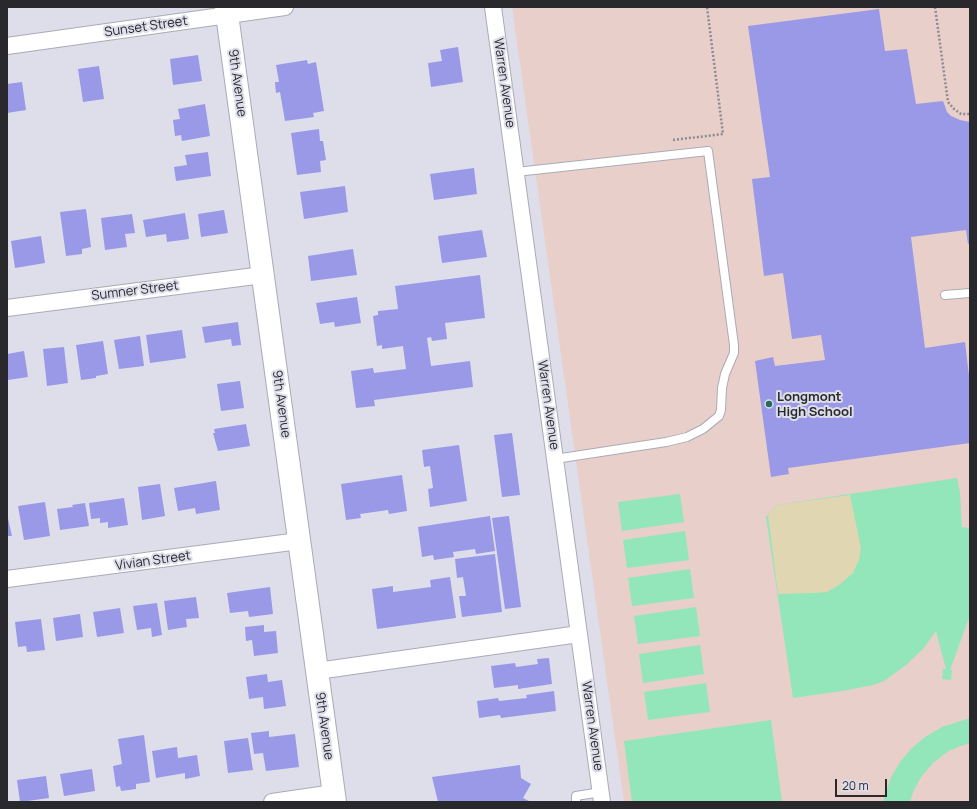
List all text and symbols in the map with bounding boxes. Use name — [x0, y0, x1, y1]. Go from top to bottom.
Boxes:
street label: Sunset Street — [103, 13, 189, 41]
street label: Warren Avenue — [490, 37, 518, 129]
street label: 9th Avenue — [225, 48, 249, 118]
street label: Sumner Street — [91, 278, 179, 304]
street label: Warren Avenue — [534, 359, 562, 451]
street label: 9th Avenue — [269, 369, 293, 439]
place label: Longmont High School — [777, 389, 853, 420]
marker: Longmont High School — [764, 399, 774, 409]
street label: Vivian Street — [114, 548, 192, 574]
street label: Warren Avenue — [578, 680, 606, 772]
street label: 9th Avenue — [312, 691, 336, 761]
scale bar — [837, 771, 889, 797]
text: 20 m — [842, 777, 869, 794]

